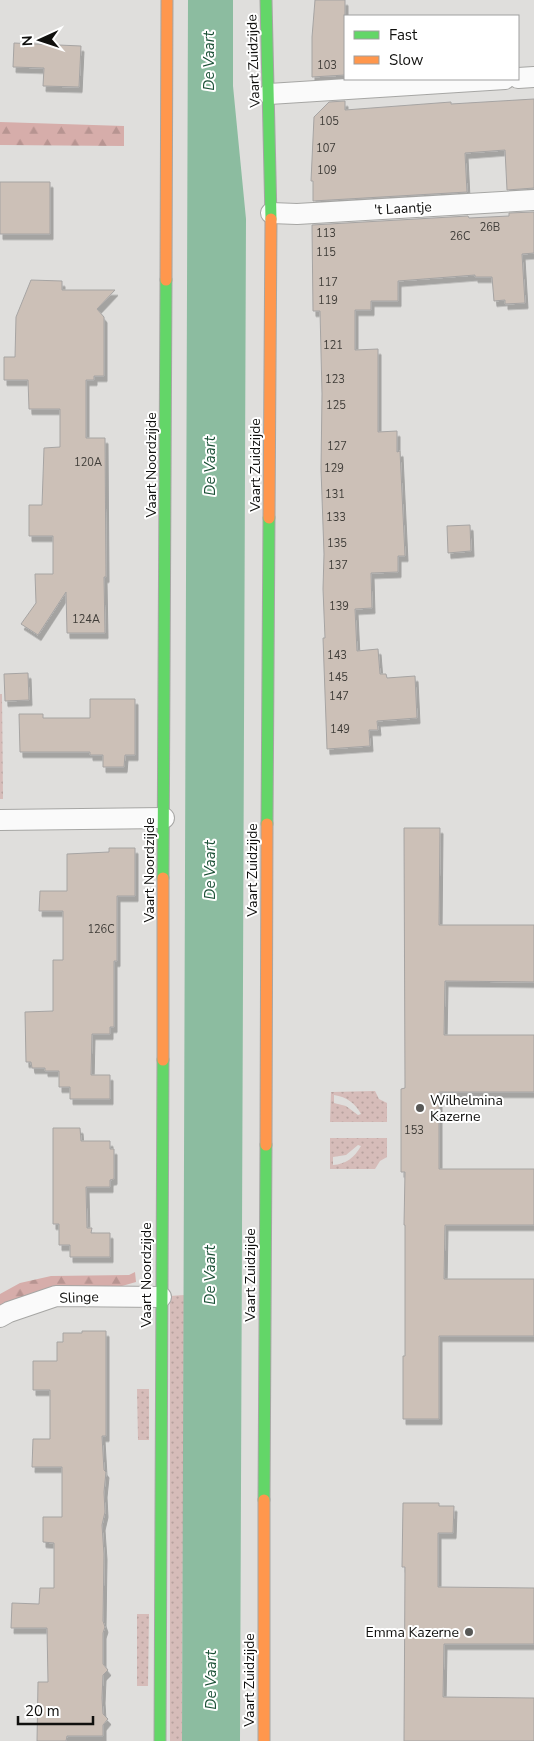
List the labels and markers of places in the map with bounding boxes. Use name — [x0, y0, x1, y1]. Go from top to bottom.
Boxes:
place label: Wilhelmina Kazerne — [430, 1091, 503, 1126]
marker: Wilhelmina Kazerne — [414, 1102, 426, 1114]
place label: Emma Kazerne — [365, 1623, 459, 1642]
marker: Emma Kazerne — [463, 1626, 475, 1638]

